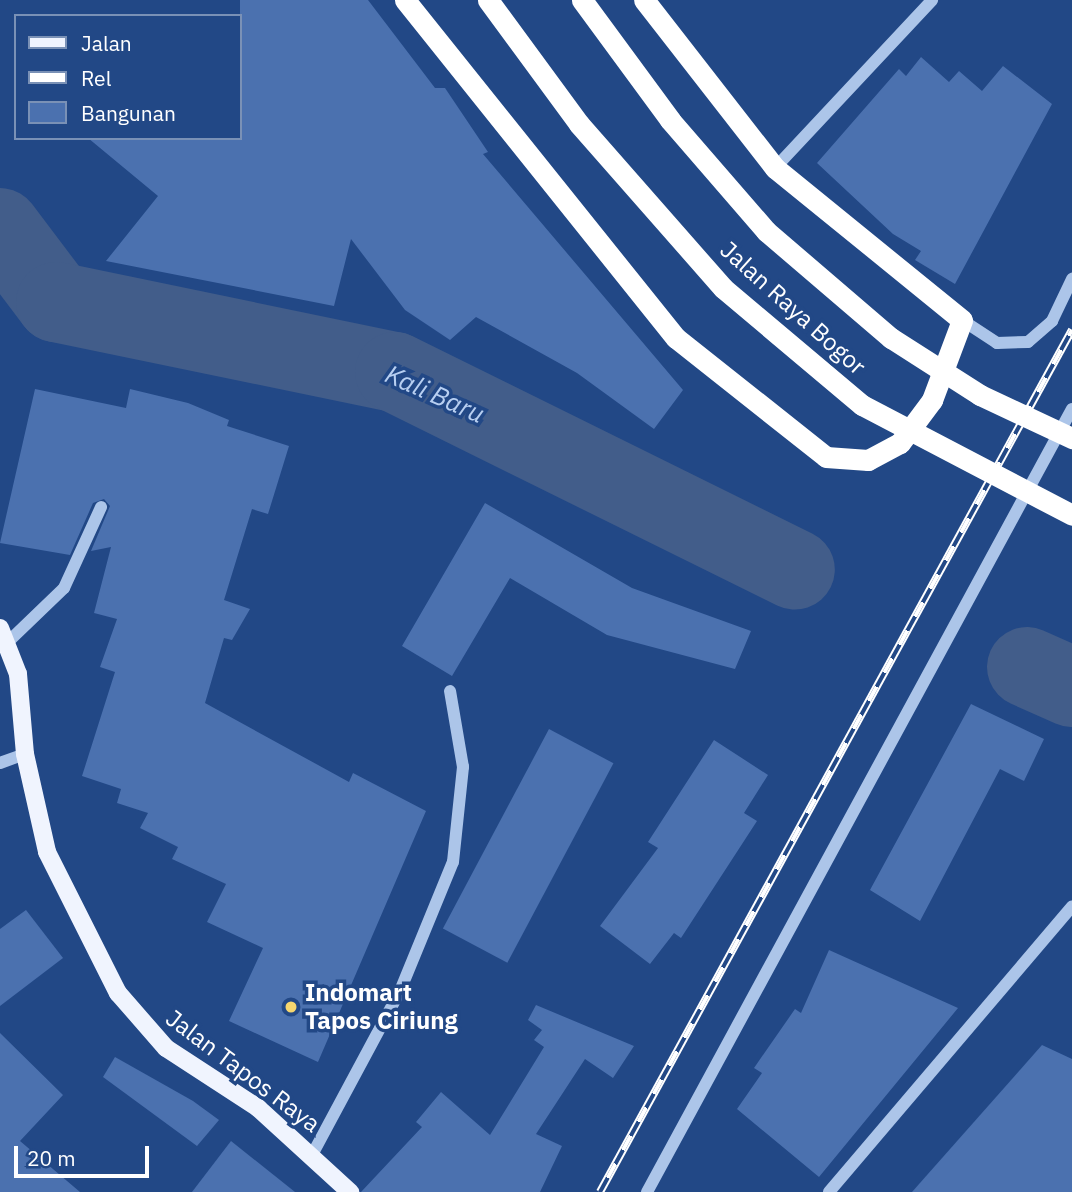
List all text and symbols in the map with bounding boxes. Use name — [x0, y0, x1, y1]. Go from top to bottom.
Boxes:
legend — [14, 14, 242, 140]
text: Jalan — [81, 29, 132, 57]
text: Rel — [81, 64, 111, 92]
text: Bangunan — [81, 99, 176, 127]
street label: Jalan Raya Bogor — [714, 235, 872, 381]
water label: Kali Baru — [381, 358, 489, 430]
place label: Indomart Tapos Ciriung — [305, 979, 458, 1035]
marker: Indomart Tapos Ciriung — [283, 999, 299, 1015]
street label: Jalan Tapos Raya — [160, 1004, 326, 1138]
scale bar — [18, 1132, 152, 1176]
text: 20 m — [27, 1144, 76, 1172]

